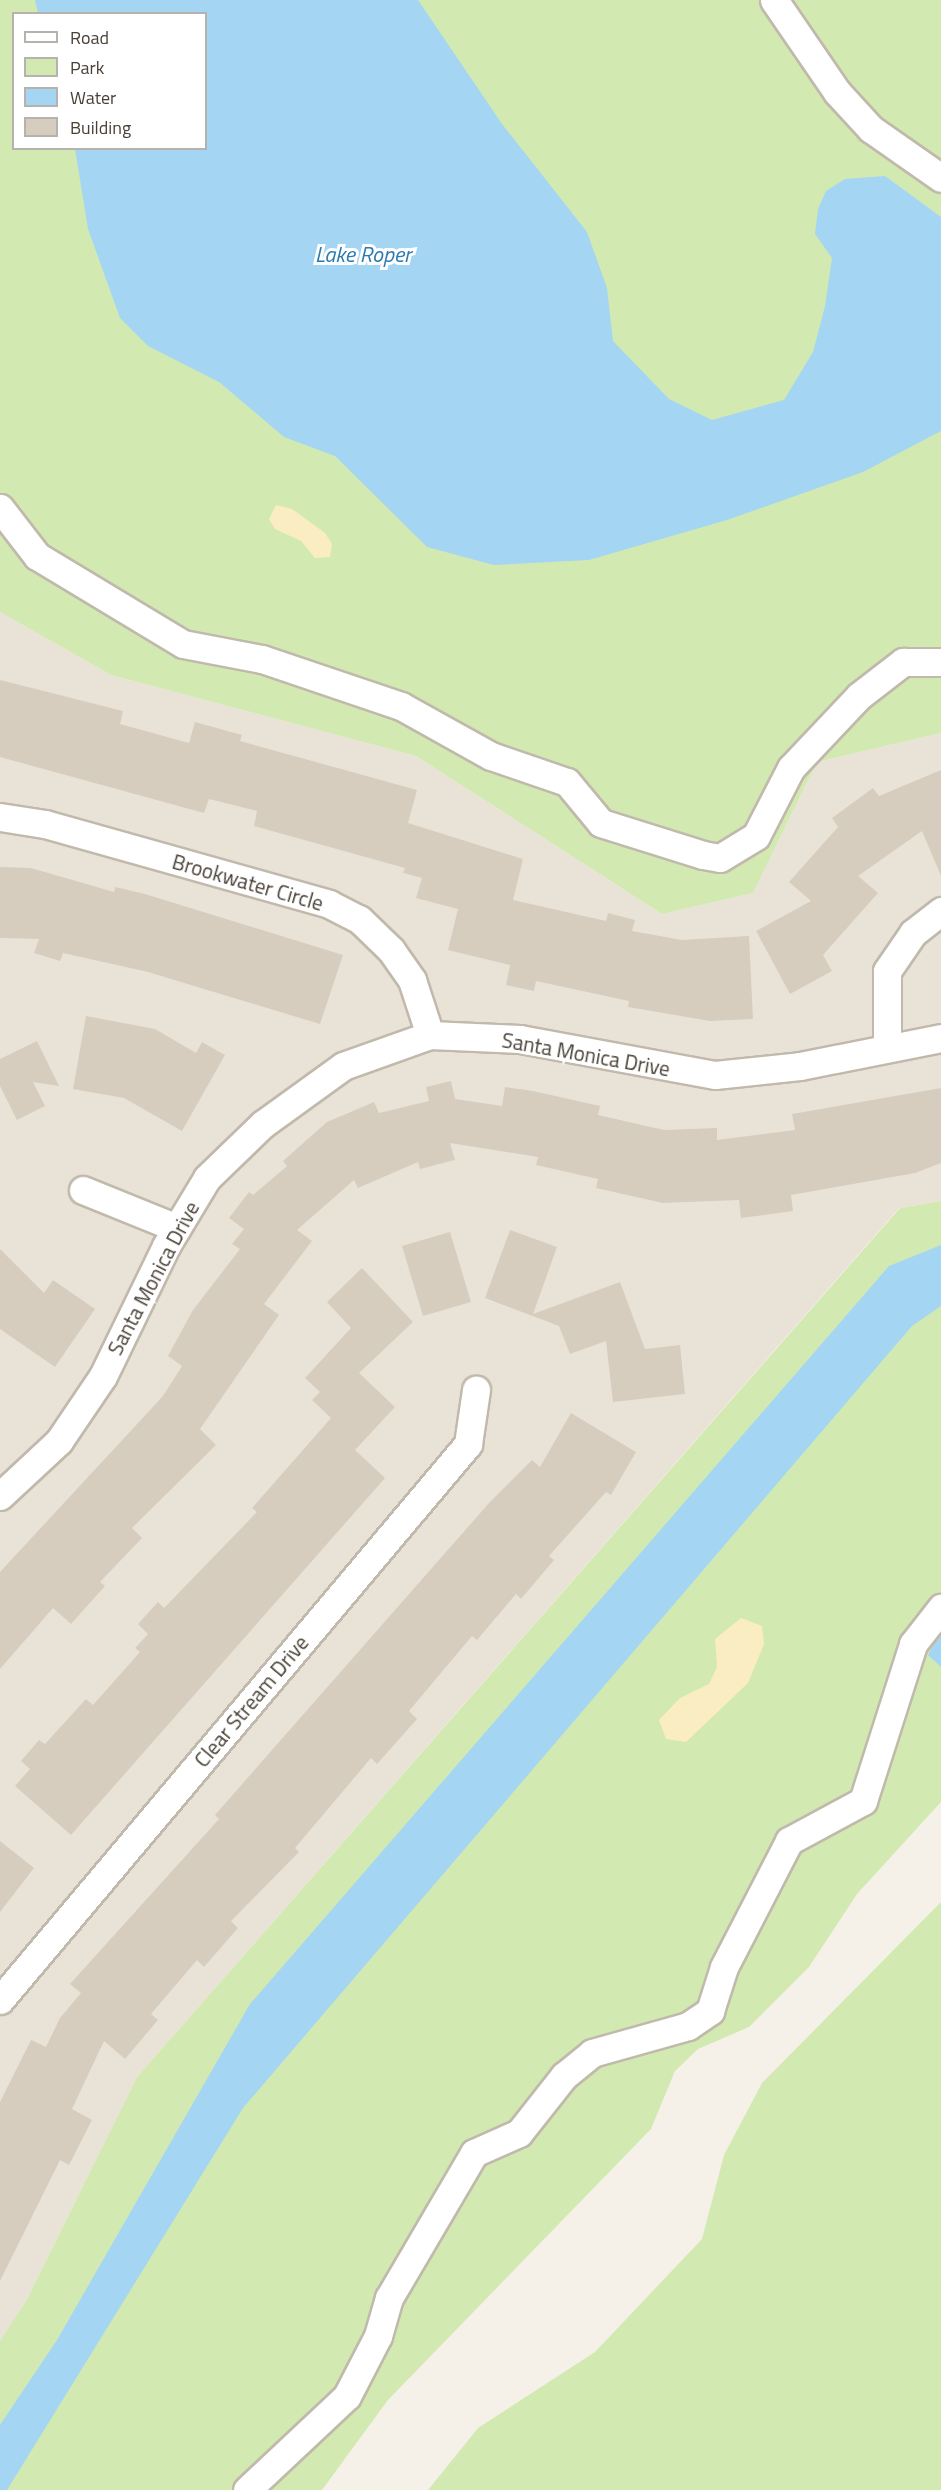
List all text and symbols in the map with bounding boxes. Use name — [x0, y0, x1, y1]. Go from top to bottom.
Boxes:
legend — [12, 12, 207, 150]
text: Road — [70, 24, 109, 51]
text: Park — [70, 54, 104, 81]
text: Water — [70, 84, 116, 111]
text: Building — [70, 114, 131, 141]
water label: Lake Roper — [315, 242, 411, 268]
street label: Brookwater Circle — [169, 848, 327, 916]
street label: Santa Monica Drive — [500, 1027, 672, 1081]
street label: Santa Monica Drive — [102, 1197, 204, 1359]
street label: Clear Stream Drive — [189, 1630, 313, 1772]

